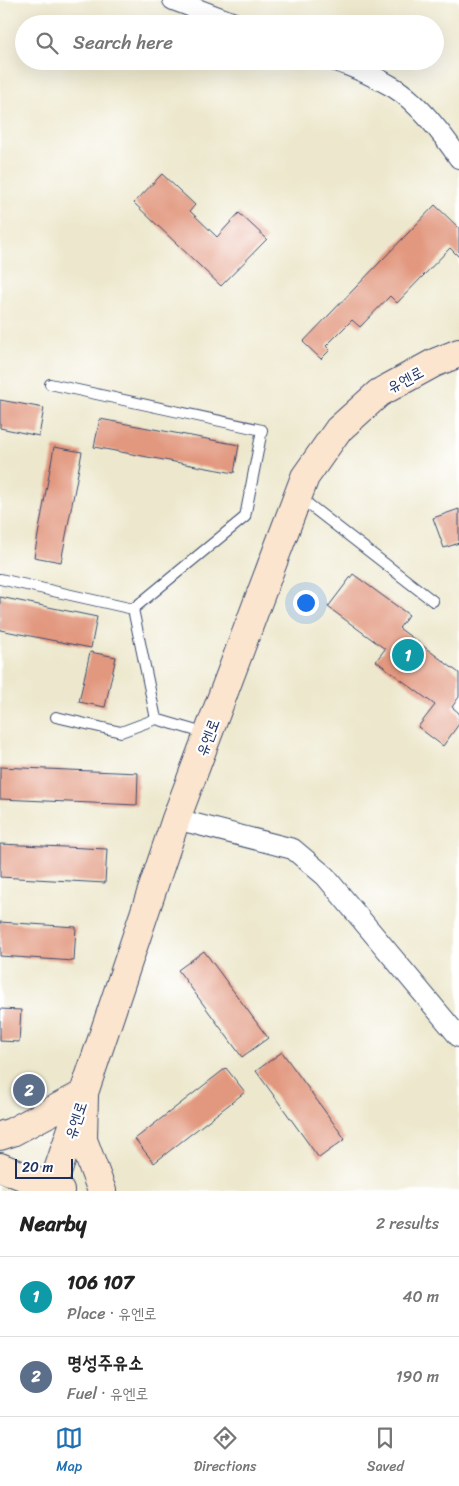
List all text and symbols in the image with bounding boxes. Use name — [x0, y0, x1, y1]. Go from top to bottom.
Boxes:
search box — [15, 15, 444, 70]
text: Search here — [73, 26, 173, 59]
icon: search — [33, 29, 61, 57]
street label: 유엔로 — [381, 358, 429, 401]
your location — [293, 590, 319, 616]
pin: 1 — [392, 636, 424, 674]
street label: 유엔로 — [187, 714, 228, 760]
pin: 2 — [13, 1071, 45, 1109]
street label: 유엔로 — [55, 1097, 95, 1143]
text: 20 m — [22, 1155, 53, 1180]
scale bar — [15, 1156, 72, 1179]
text: Nearby — [20, 1205, 86, 1243]
text: 2 results — [376, 1209, 439, 1238]
text: 106 107 — [67, 1266, 134, 1299]
text: 1 — [33, 1282, 39, 1311]
text: 40 m — [402, 1282, 439, 1311]
text: Place · 유엔로 — [67, 1299, 157, 1328]
text: 명성주유소 — [67, 1346, 143, 1379]
text: 2 — [31, 1362, 41, 1391]
text: 190 m — [396, 1362, 439, 1391]
text: Fuel · 유엔로 — [67, 1379, 148, 1408]
tab: Map — [55, 1424, 83, 1479]
tab: Directions — [194, 1424, 256, 1479]
tab: Saved — [367, 1424, 404, 1479]

